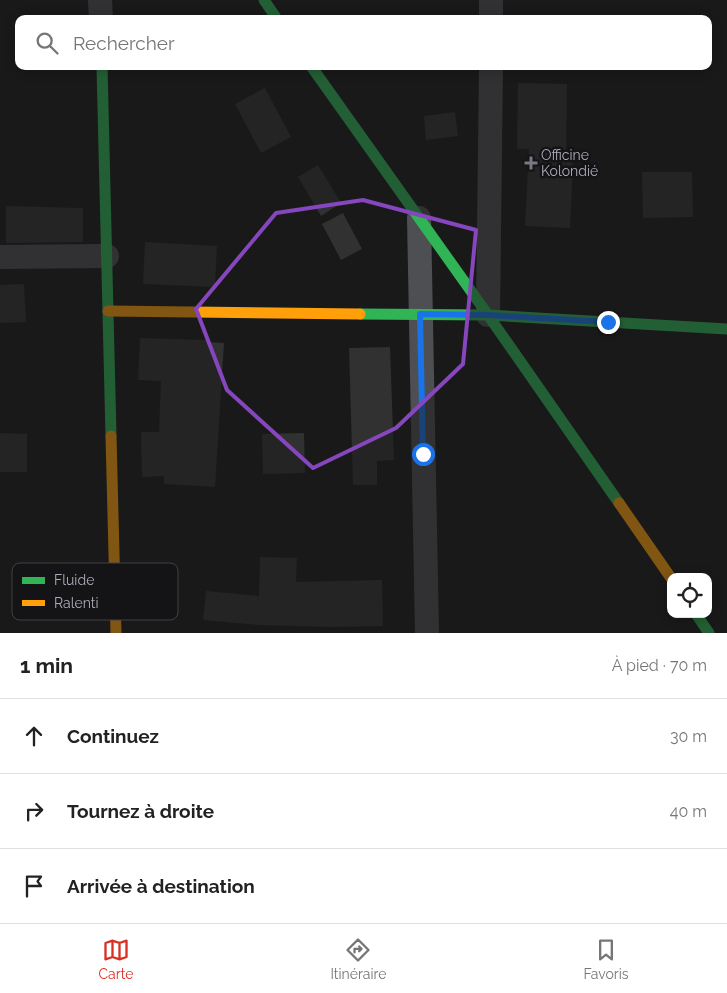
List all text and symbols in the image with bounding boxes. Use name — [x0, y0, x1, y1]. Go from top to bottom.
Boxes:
search box — [15, 15, 712, 70]
icon: search — [33, 29, 61, 57]
text: Rechercher — [73, 32, 175, 54]
place label: Officine Kolondié — [541, 147, 598, 179]
marker: Officine Kolondié — [525, 157, 537, 169]
route end — [597, 311, 620, 334]
route start — [412, 443, 435, 466]
legend — [12, 563, 178, 620]
text: Fluide — [54, 572, 94, 588]
map controls — [667, 573, 712, 618]
button: locate — [667, 573, 712, 618]
text: Ralenti — [54, 595, 99, 611]
text: 1 min — [20, 653, 73, 678]
text: À pied · 70 m — [612, 656, 707, 675]
icon: ahead — [20, 722, 48, 750]
text: Continuez — [67, 725, 159, 747]
text: 30 m — [670, 727, 707, 746]
icon: right — [20, 797, 48, 825]
text: Tournez à droite — [67, 800, 214, 822]
text: 40 m — [670, 802, 707, 821]
icon: arrive — [20, 872, 48, 900]
text: Arrivée à destination — [67, 875, 255, 897]
tab: Carte — [99, 936, 133, 982]
tab: Itinéraire — [330, 936, 386, 982]
tab: Favoris — [583, 936, 628, 982]

